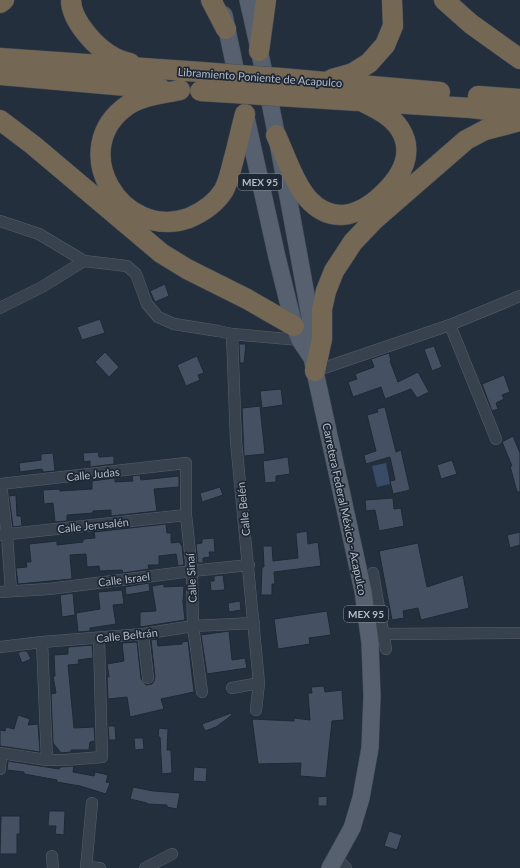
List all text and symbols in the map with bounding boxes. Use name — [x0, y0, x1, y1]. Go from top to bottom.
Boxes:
street label: Libramiento Poniente de Acapulco — [177, 65, 343, 89]
road number: MEX 95 — [238, 174, 282, 190]
street label: Carretera Federal México - Acapulco — [320, 422, 370, 596]
street label: Calle Judas — [66, 465, 120, 483]
street label: Calle Belén — [234, 481, 252, 537]
street label: Calle Jerusalén — [57, 515, 129, 535]
street label: Calle Sinaí — [183, 553, 199, 603]
street label: Calle Israel — [97, 569, 151, 589]
road number: MEX 95 — [344, 606, 388, 622]
street label: Calle Beltrán — [96, 625, 158, 645]

